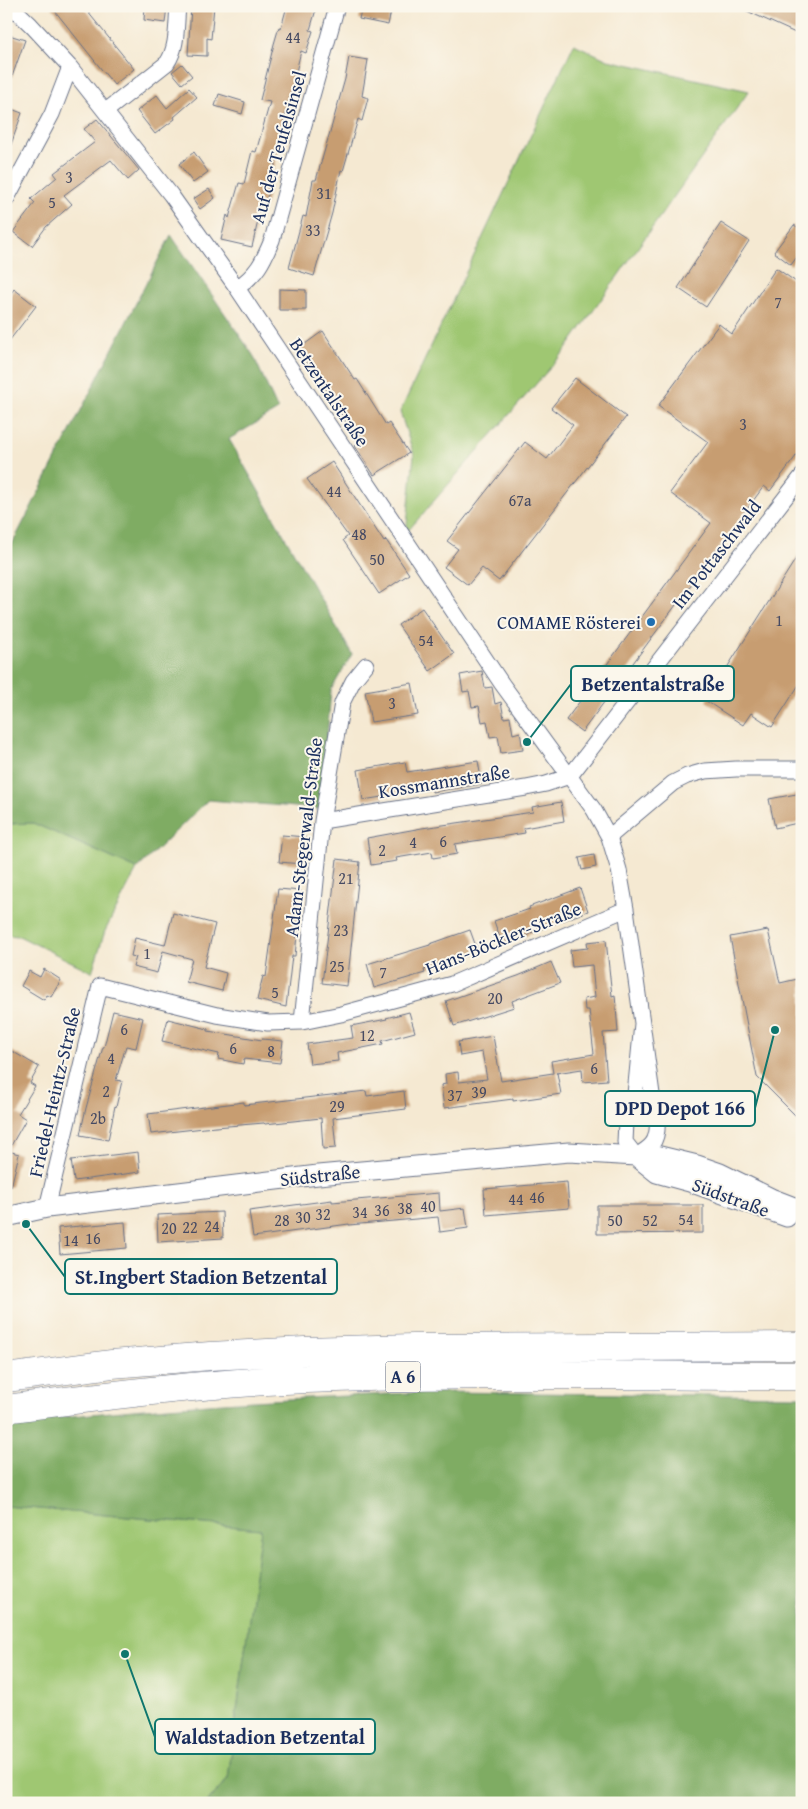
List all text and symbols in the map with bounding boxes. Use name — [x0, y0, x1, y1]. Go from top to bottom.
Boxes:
house number: 44 — [285, 25, 301, 49]
street label: Auf der Teufelsinsel — [243, 67, 313, 227]
house number: 3 — [65, 165, 73, 189]
house number: 31 — [316, 181, 332, 205]
house number: 5 — [48, 190, 56, 214]
house number: 33 — [305, 218, 321, 242]
house number: 7 — [774, 290, 782, 314]
street label: Betzentalstraße — [283, 332, 377, 452]
house number: 3 — [739, 412, 747, 436]
house number: 44 — [326, 479, 342, 503]
house number: 67a — [509, 488, 532, 512]
street label: Im Pottaschwald — [664, 493, 768, 615]
house number: 48 — [351, 522, 367, 546]
house number: 50 — [369, 547, 385, 571]
place label: COMAME Rösterei — [497, 608, 641, 636]
house number: 1 — [775, 608, 783, 632]
marker: COMAME Rösterei — [645, 616, 657, 628]
house number: 54 — [418, 628, 434, 652]
callout: Betzentalstraße — [571, 666, 734, 701]
text: Betzentalstraße — [581, 669, 725, 698]
house number: 3 — [388, 691, 396, 715]
street label: Adam-Stegerwald-Straße — [277, 736, 329, 938]
street label: Kossmannstraße — [376, 757, 512, 805]
house number: 6 — [439, 829, 447, 853]
house number: 4 — [409, 830, 417, 854]
house number: 2 — [378, 838, 386, 862]
house number: 21 — [338, 866, 354, 890]
street label: Hans-Böckler-Straße — [421, 894, 585, 982]
house number: 23 — [333, 918, 349, 942]
house number: 1 — [143, 941, 151, 965]
house number: 25 — [329, 954, 345, 978]
house number: 7 — [379, 960, 387, 984]
house number: 5 — [271, 980, 279, 1004]
house number: 20 — [487, 986, 503, 1010]
street label: Friedel-Heintz-Straße — [21, 1004, 87, 1180]
house number: 6 — [120, 1017, 128, 1041]
house number: 12 — [359, 1023, 375, 1047]
house number: 6 — [229, 1036, 237, 1060]
house number: 8 — [267, 1039, 275, 1063]
house number: 4 — [107, 1046, 115, 1070]
house number: 6 — [590, 1056, 598, 1080]
house number: 2 — [102, 1079, 110, 1103]
house number: 39 — [471, 1080, 487, 1104]
house number: 37 — [447, 1083, 463, 1107]
callout: DPD Depot 166 — [605, 1091, 755, 1126]
text: DPD Depot 166 — [615, 1093, 745, 1122]
house number: 29 — [329, 1094, 345, 1118]
house number: 2b — [90, 1106, 106, 1130]
street label: Südstraße — [278, 1157, 362, 1193]
street label: Südstraße — [688, 1170, 774, 1224]
house number: 46 — [529, 1185, 545, 1209]
house number: 44 — [508, 1187, 524, 1211]
house number: 40 — [420, 1194, 436, 1218]
house number: 38 — [397, 1196, 413, 1220]
house number: 36 — [374, 1198, 390, 1222]
house number: 34 — [352, 1200, 368, 1224]
house number: 32 — [315, 1202, 331, 1226]
house number: 30 — [295, 1205, 311, 1229]
house number: 54 — [678, 1207, 694, 1231]
house number: 28 — [274, 1208, 290, 1232]
house number: 50 — [607, 1208, 623, 1232]
house number: 52 — [642, 1208, 658, 1232]
house number: 24 — [204, 1214, 220, 1238]
house number: 22 — [182, 1215, 198, 1239]
house number: 20 — [161, 1216, 177, 1240]
house number: 16 — [85, 1226, 101, 1250]
house number: 14 — [63, 1228, 79, 1252]
callout: St.Ingbert Stadion Betzental — [65, 1259, 337, 1294]
text: St.Ingbert Stadion Betzental — [75, 1262, 327, 1291]
road number: A 6 — [386, 1361, 420, 1392]
callout: Waldstadion Betzental — [155, 1719, 375, 1754]
text: Waldstadion Betzental — [165, 1722, 365, 1751]

